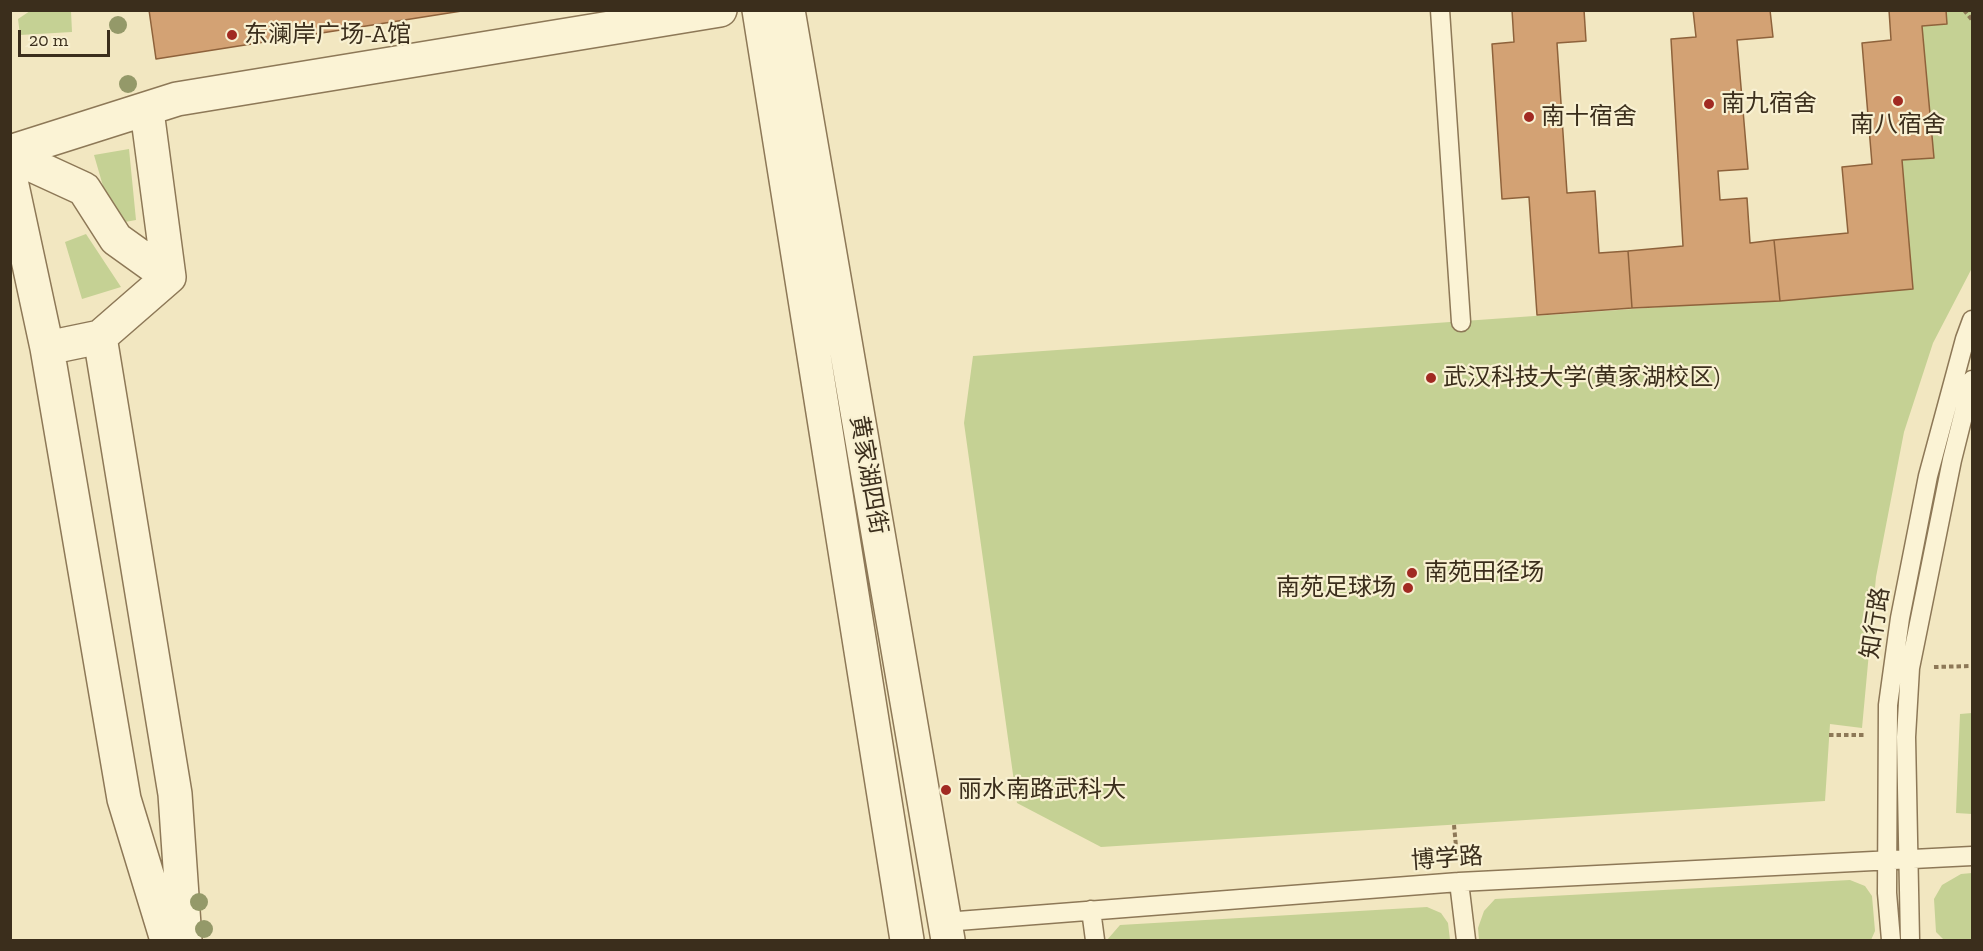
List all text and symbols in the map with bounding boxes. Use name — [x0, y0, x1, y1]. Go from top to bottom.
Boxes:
scale bar — [21, 18, 112, 56]
place label: 东澜岸广场-A馆 — [244, 21, 411, 49]
marker: 东澜岸广场-A馆 — [225, 28, 239, 42]
text: 20 m — [29, 29, 68, 51]
place label: 南九宿舍 — [1721, 90, 1817, 118]
marker: 南八宿舍 — [1891, 94, 1905, 108]
marker: 南九宿舍 — [1702, 97, 1716, 111]
place label: 南十宿舍 — [1541, 103, 1637, 131]
marker: 南十宿舍 — [1522, 110, 1536, 124]
place label: 南八宿舍 — [1850, 111, 1946, 139]
place label: 武汉科技大学(黄家湖校区) — [1443, 364, 1720, 392]
marker: 武汉科技大学(黄家湖校区) — [1424, 371, 1438, 385]
street label: 黄家湖四街 — [843, 413, 893, 537]
place label: 南苑田径场 — [1424, 559, 1544, 587]
marker: 南苑田径场 — [1405, 566, 1419, 580]
place label: 南苑足球场 — [1276, 574, 1396, 602]
marker: 南苑足球场 — [1401, 581, 1415, 595]
street label: 知行路 — [1856, 585, 1896, 661]
place label: 丽水南路武科大 — [958, 776, 1126, 804]
marker: 丽水南路武科大 — [939, 783, 953, 797]
street label: 博学路 — [1410, 842, 1484, 876]

